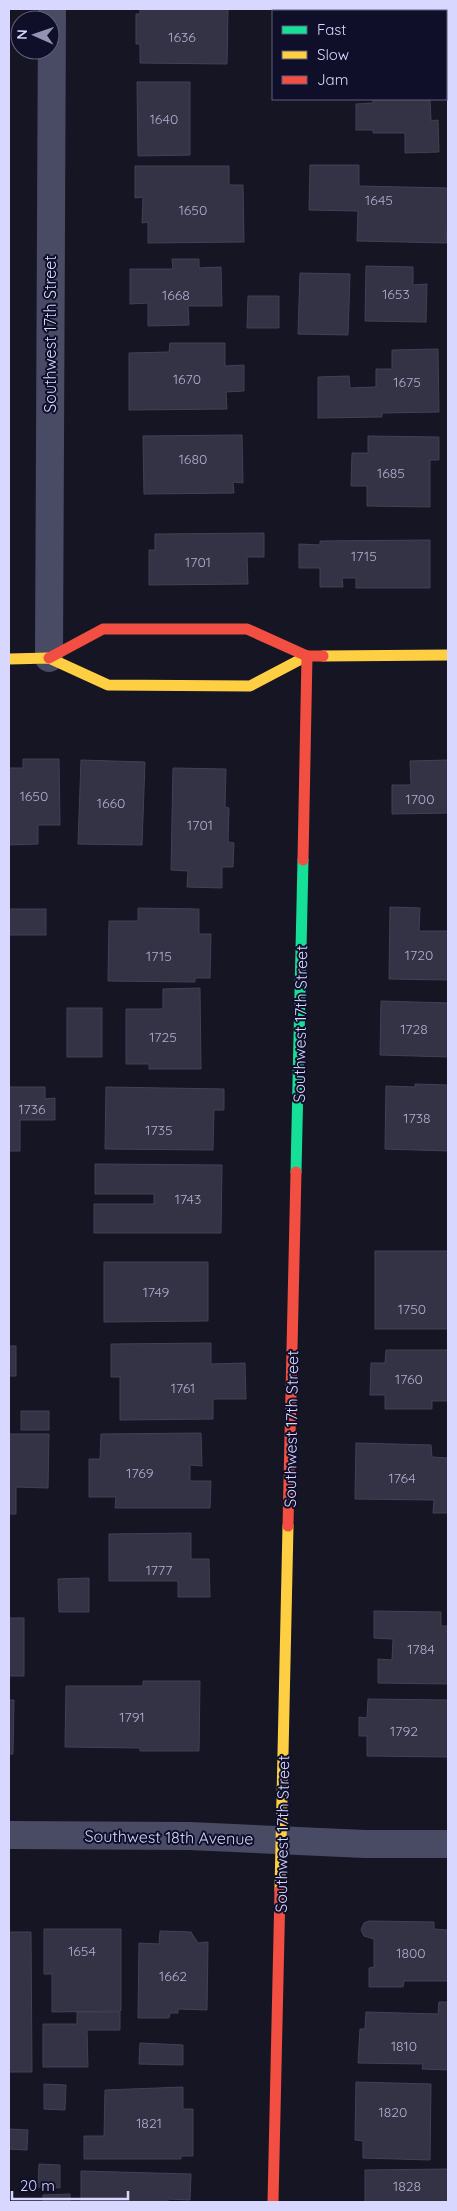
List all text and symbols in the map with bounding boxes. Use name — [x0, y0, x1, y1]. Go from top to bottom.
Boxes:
north arrow — [10, 10, 60, 60]
legend — [272, 10, 447, 100]
text: Fast — [317, 20, 346, 39]
house number: 1636 — [168, 28, 196, 46]
text: N — [13, 29, 31, 40]
text: Slow — [317, 45, 349, 64]
text: Jam — [317, 70, 348, 89]
house number: 1640 — [150, 110, 178, 128]
house number: 1645 — [365, 191, 393, 209]
house number: 1650 — [179, 201, 207, 219]
street label: Southwest 17th Street — [40, 255, 60, 413]
house number: 1653 — [382, 285, 410, 303]
house number: 1668 — [162, 286, 190, 304]
house number: 1670 — [173, 370, 201, 388]
house number: 1675 — [393, 373, 421, 391]
house number: 1680 — [179, 450, 207, 468]
house number: 1685 — [377, 464, 405, 482]
house number: 1715 — [351, 547, 377, 565]
house number: 1701 — [185, 553, 211, 571]
house number: 1650 — [20, 787, 48, 805]
house number: 1700 — [405, 790, 435, 808]
house number: 1660 — [97, 794, 125, 812]
house number: 1701 — [187, 816, 213, 834]
street label: Southwest 17th Street — [289, 945, 311, 1103]
house number: 1720 — [405, 946, 433, 964]
house number: 1715 — [146, 947, 172, 965]
house number: 1728 — [400, 1020, 428, 1038]
house number: 1725 — [149, 1028, 177, 1046]
house number: 1736 — [18, 1100, 46, 1118]
house number: 1738 — [403, 1109, 431, 1127]
house number: 1735 — [145, 1121, 173, 1139]
house number: 1743 — [175, 1190, 201, 1208]
house number: 1749 — [143, 1283, 170, 1301]
house number: 1750 — [398, 1300, 426, 1318]
street label: Southwest 17th Street — [280, 1350, 302, 1508]
house number: 1760 — [395, 1370, 423, 1388]
house number: 1761 — [171, 1379, 195, 1397]
house number: 1769 — [126, 1464, 154, 1482]
house number: 1764 — [388, 1469, 416, 1487]
house number: 1777 — [146, 1561, 172, 1579]
house number: 1784 — [407, 1640, 435, 1658]
house number: 1791 — [119, 1708, 145, 1726]
house number: 1792 — [390, 1722, 418, 1740]
street label: Southwest 17th Street — [271, 1755, 293, 1913]
street label: Southwest 18th Avenue — [84, 1826, 254, 1848]
house number: 1654 — [68, 1942, 96, 1960]
house number: 1800 — [396, 1944, 426, 1962]
house number: 1662 — [159, 1967, 187, 1985]
house number: 1810 — [391, 2037, 417, 2055]
house number: 1820 — [379, 2103, 407, 2121]
house number: 1821 — [136, 2114, 162, 2132]
scale bar — [12, 2168, 129, 2200]
text: 20 m — [20, 2176, 55, 2195]
house number: 1828 — [393, 2177, 421, 2195]

